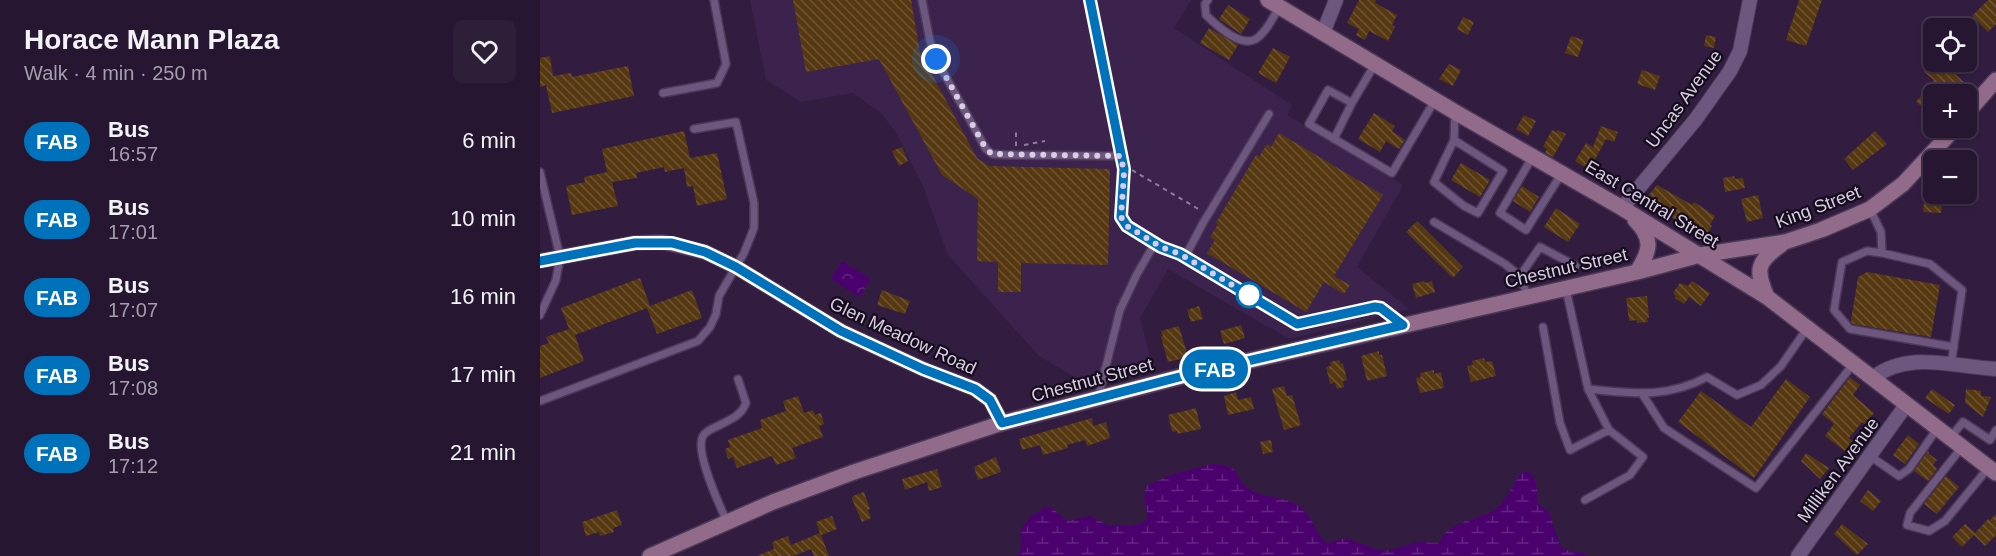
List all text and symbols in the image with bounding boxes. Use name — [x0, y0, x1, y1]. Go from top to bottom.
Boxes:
map controls — [1923, 18, 1977, 204]
button: locate — [1923, 18, 1977, 72]
button: heart — [453, 20, 516, 83]
text: Horace Mann Plaza — [24, 24, 279, 55]
your location — [921, 44, 951, 74]
street label: Uncas Avenue — [1642, 46, 1726, 152]
text: Walk · 4 min · 250 m — [24, 62, 208, 84]
button: + — [1923, 84, 1977, 138]
text: Bus — [108, 117, 150, 142]
text: 6 min — [462, 128, 516, 153]
text: FAB — [36, 130, 78, 153]
text: 16:57 — [108, 143, 158, 165]
button: − — [1923, 150, 1977, 204]
street label: East Central Street — [1582, 156, 1722, 252]
street label: King Street — [1773, 182, 1863, 232]
text: Bus — [108, 195, 150, 220]
text: 10 min — [450, 206, 516, 231]
text: FAB — [36, 208, 78, 231]
text: 17:01 — [108, 221, 158, 243]
street label: Chestnut Street — [1503, 244, 1629, 292]
text: Bus — [108, 273, 150, 298]
unlabelled marker — [1236, 282, 1262, 308]
text: 16 min — [450, 284, 516, 309]
text: FAB — [36, 286, 78, 309]
street label: Glen Meadow Road — [827, 293, 979, 379]
text: 17:07 — [108, 299, 158, 321]
line badge: FAB — [1180, 350, 1250, 388]
text: Bus — [108, 351, 150, 376]
street label: Chestnut Street — [1029, 354, 1155, 406]
text: FAB — [1194, 358, 1236, 381]
text: 17 min — [450, 362, 516, 387]
text: FAB — [36, 364, 78, 387]
text: 17:08 — [108, 377, 158, 399]
street label: Milliken Avenue — [1793, 414, 1883, 526]
text: Bus — [108, 429, 150, 454]
text: 21 min — [450, 440, 516, 465]
text: FAB — [36, 442, 78, 465]
text: 17:12 — [108, 455, 158, 477]

